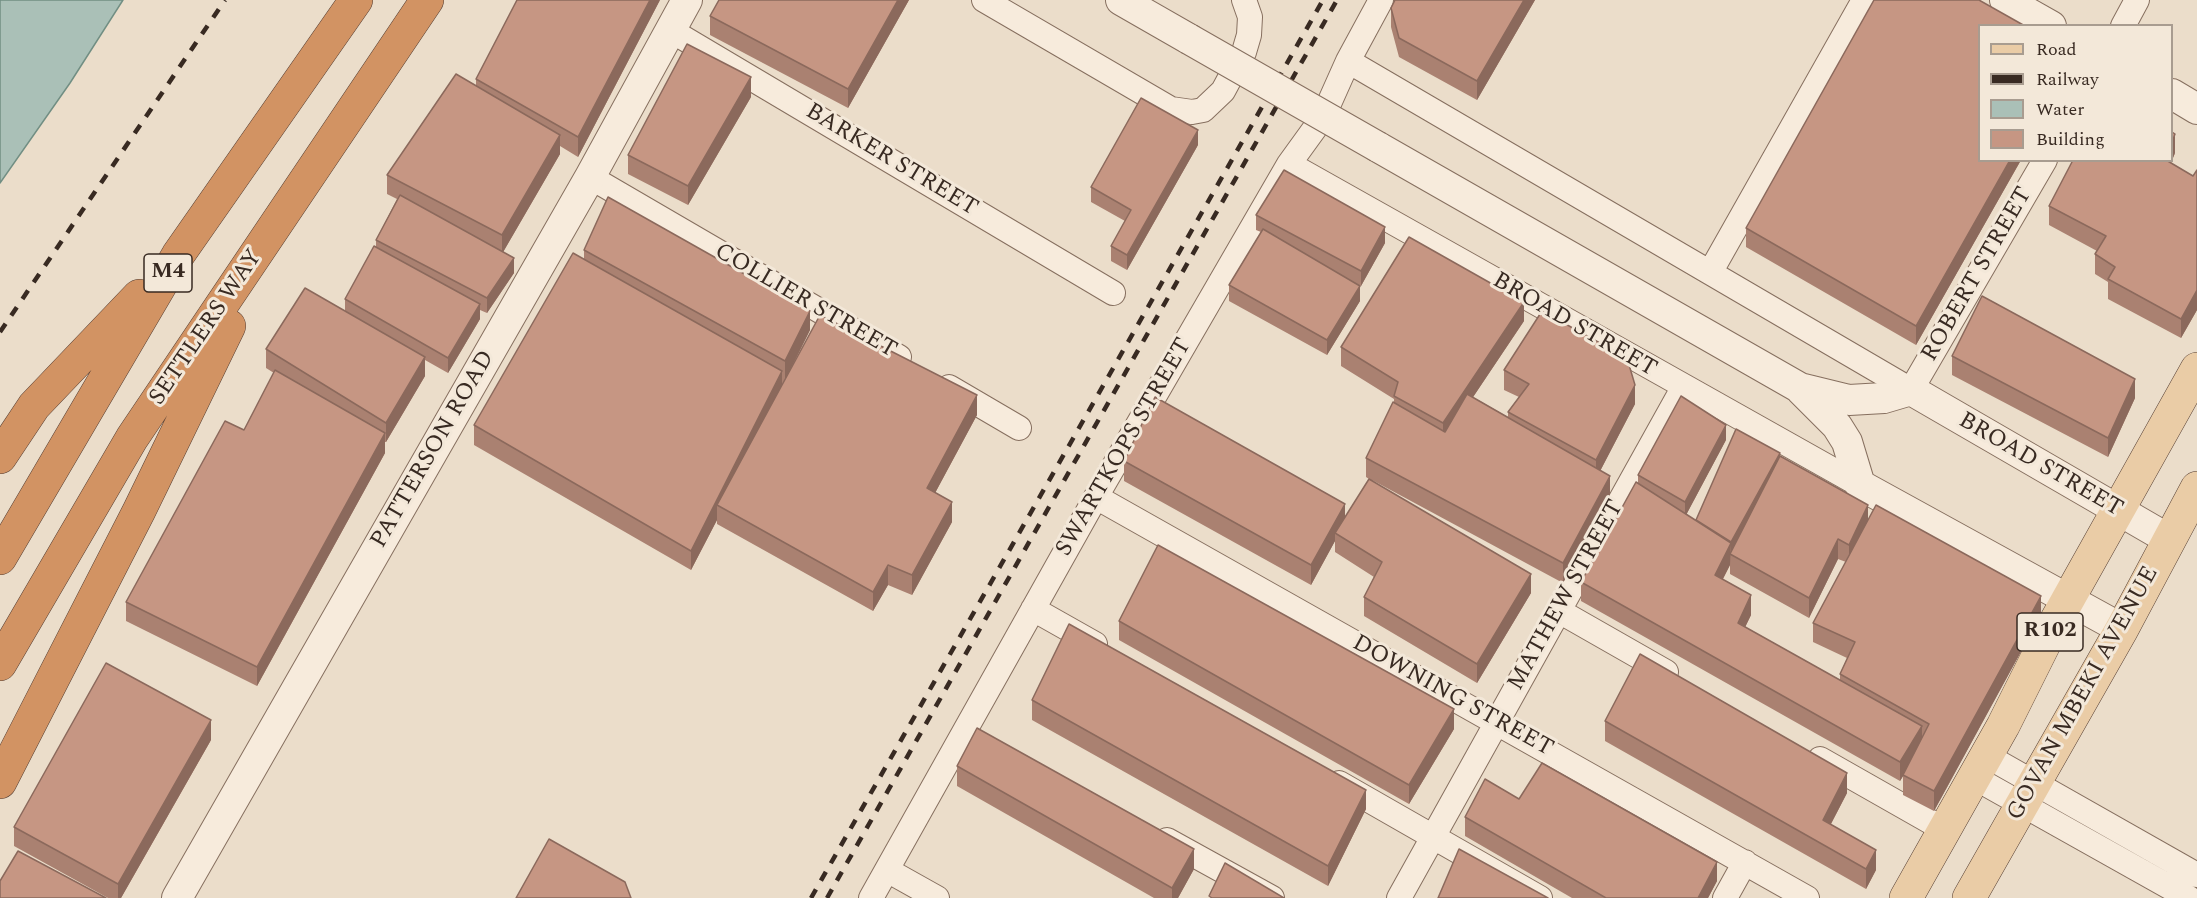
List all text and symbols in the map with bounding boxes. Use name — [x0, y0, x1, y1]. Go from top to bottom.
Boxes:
legend — [1978, 24, 2173, 162]
text: Road — [2036, 36, 2077, 63]
text: Railway — [2036, 66, 2099, 93]
text: Water — [2036, 96, 2084, 123]
street label: BARKER STREET — [799, 98, 983, 224]
text: Building — [2036, 126, 2105, 153]
street label: ROBERT STREET — [1916, 183, 2040, 367]
street label: COLLIER STREET — [709, 238, 901, 366]
street label: SETTLERS WAY — [144, 244, 270, 412]
road number: M4 — [144, 254, 192, 292]
street label: BROAD STREET — [1487, 267, 1661, 385]
street label: SWARTKOPS STREET — [1051, 334, 1199, 562]
street label: PATTERSON ROAD — [366, 346, 502, 554]
street label: BROAD STREET — [1953, 407, 2127, 525]
street label: MATHEW STREET — [1503, 496, 1631, 696]
street label: GOVAN MBEKI AVENUE — [2002, 562, 2166, 826]
road number: R102 — [2017, 613, 2083, 651]
street label: DOWNING STREET — [1346, 630, 1558, 764]

